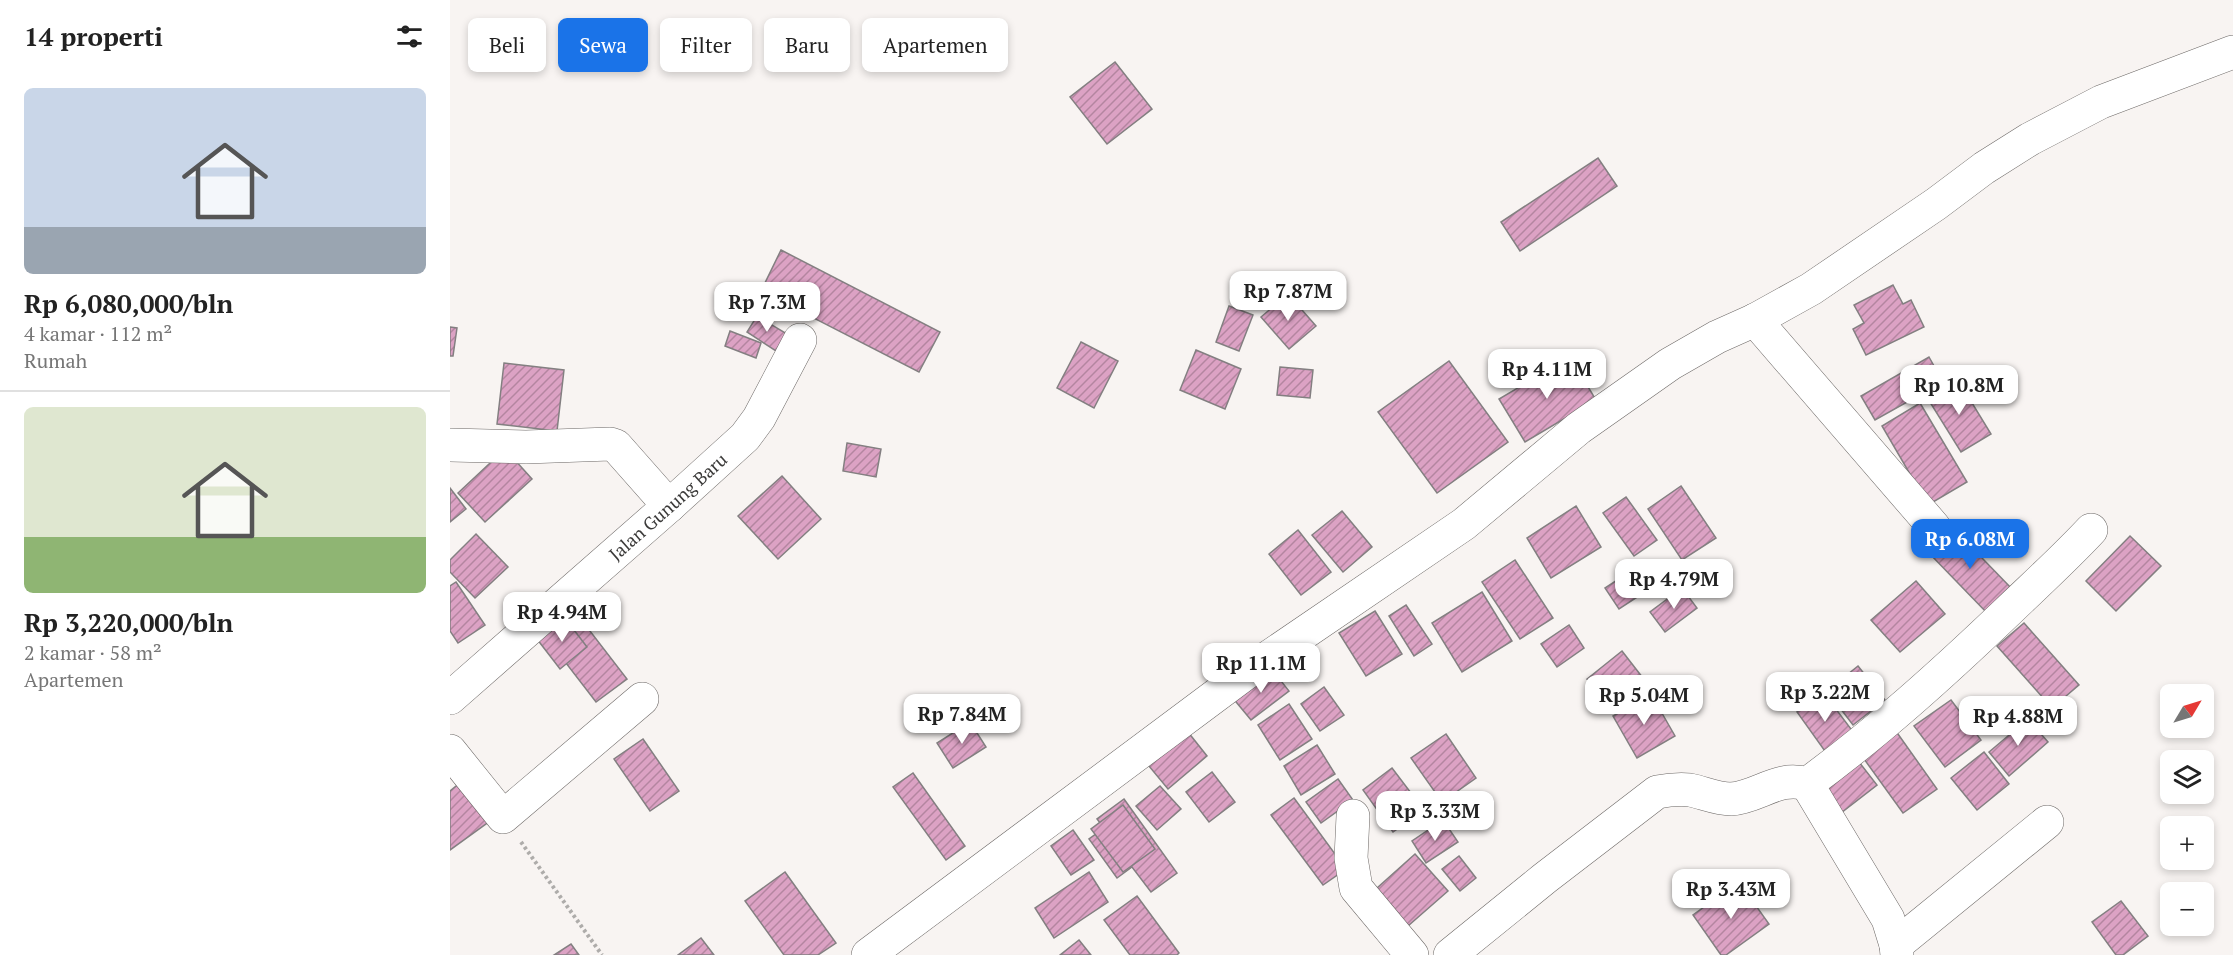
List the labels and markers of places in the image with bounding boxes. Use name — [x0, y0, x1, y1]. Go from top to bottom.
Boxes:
pin: Rp 7.87M — [1226, 271, 1350, 322]
pin: Rp 7.3M — [712, 282, 822, 333]
pin: Rp 4.11M — [1485, 349, 1609, 400]
pin: Rp 10.8M — [1897, 365, 2021, 416]
pin: Rp 6.08M — [1908, 519, 2032, 570]
pin: Rp 4.79M — [1612, 559, 1736, 610]
pin: Rp 4.94M — [500, 592, 624, 643]
pin: Rp 11.1M — [1199, 643, 1323, 694]
pin: Rp 3.22M — [1763, 672, 1887, 723]
pin: Rp 5.04M — [1582, 675, 1706, 726]
pin: Rp 7.84M — [900, 694, 1024, 745]
pin: Rp 4.88M — [1956, 696, 2080, 747]
pin: Rp 3.33M — [1373, 791, 1497, 842]
pin: Rp 3.43M — [1669, 869, 1793, 920]

